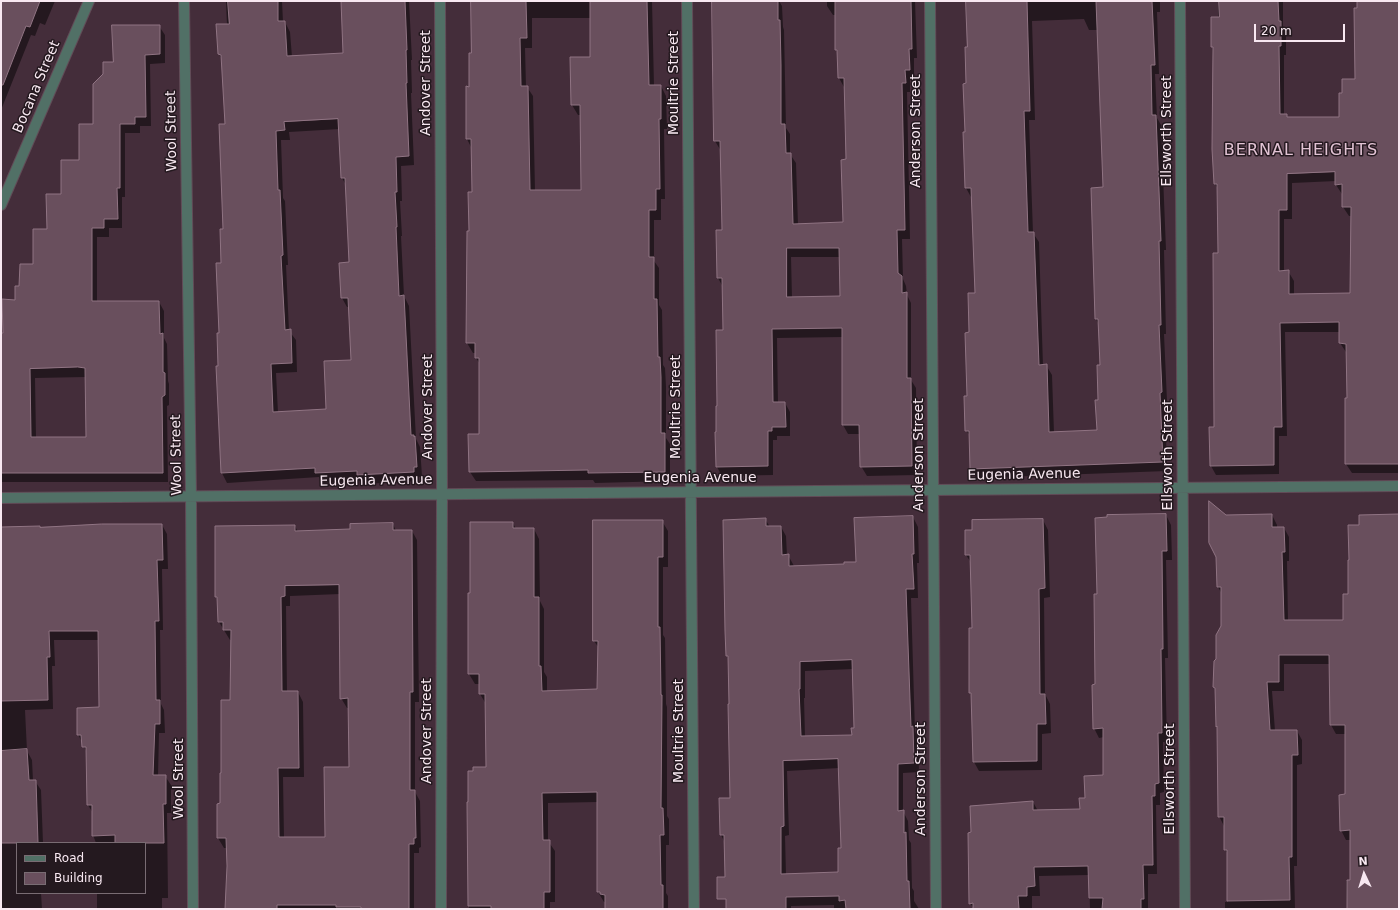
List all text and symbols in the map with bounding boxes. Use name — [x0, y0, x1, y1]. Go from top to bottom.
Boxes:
scale bar — [1256, 16, 1347, 42]
text: 20 m — [1261, 24, 1292, 38]
street label: Andover Street — [418, 30, 434, 136]
street label: Moultrie Street — [666, 31, 682, 135]
street label: Bocana Street — [10, 38, 64, 136]
street label: Anderson Street — [908, 74, 924, 188]
street label: Ellsworth Street — [1159, 75, 1175, 187]
street label: Wool Street — [163, 90, 181, 172]
district label: BERNAL HEIGHTS — [1224, 141, 1378, 161]
street label: Andover Street — [420, 354, 436, 460]
street label: Moultrie Street — [668, 355, 684, 459]
street label: Anderson Street — [911, 398, 927, 512]
street label: Ellsworth Street — [1160, 399, 1176, 511]
street label: Wool Street — [168, 414, 186, 496]
street label: Eugenia Avenue — [967, 466, 1081, 484]
street label: Eugenia Avenue — [643, 470, 757, 486]
street label: Eugenia Avenue — [319, 472, 433, 490]
street label: Andover Street — [419, 678, 435, 784]
street label: Moultrie Street — [671, 679, 687, 783]
street label: Anderson Street — [913, 722, 929, 836]
street label: Ellsworth Street — [1162, 723, 1178, 835]
street label: Wool Street — [171, 738, 187, 820]
legend — [16, 842, 146, 894]
text: Road — [54, 851, 84, 865]
north arrow — [1344, 854, 1384, 894]
text: N — [1358, 855, 1368, 868]
text: Building — [54, 871, 103, 885]

